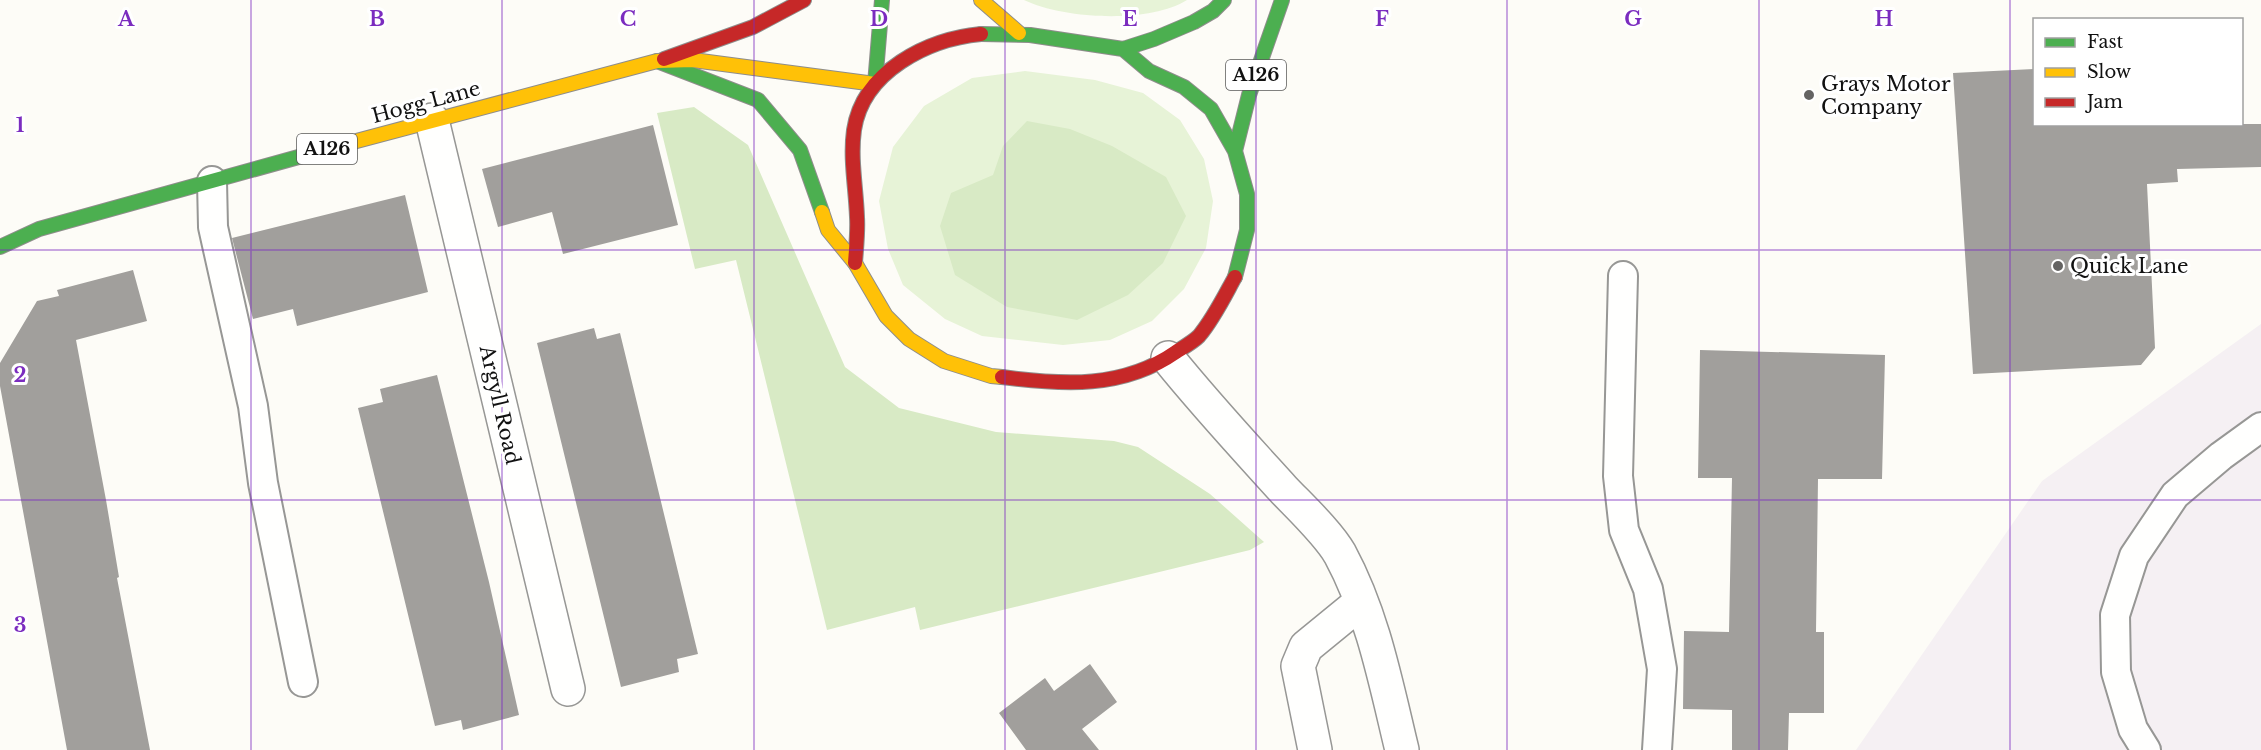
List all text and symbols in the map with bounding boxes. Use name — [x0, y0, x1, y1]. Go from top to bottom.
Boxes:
text: A — [117, 7, 135, 31]
text: B — [369, 7, 385, 31]
text: C — [620, 7, 636, 31]
text: D — [870, 7, 888, 31]
text: E — [1122, 7, 1138, 31]
text: F — [1375, 7, 1389, 31]
text: G — [1624, 7, 1642, 31]
text: H — [1875, 7, 1894, 31]
legend — [2033, 18, 2243, 126]
text: Fast — [2087, 31, 2124, 53]
road number: A126 — [1226, 60, 1286, 90]
text: Slow — [2087, 61, 2132, 83]
place label: Grays Motor Company — [1821, 72, 1951, 119]
street label: Hogg Lane — [369, 76, 483, 128]
marker: Grays Motor Company — [1802, 88, 1816, 102]
text: Jam — [2085, 91, 2123, 113]
text: 1 — [16, 113, 25, 137]
road number: A126 — [297, 134, 357, 164]
place label: Quick Lane — [2070, 254, 2189, 278]
marker: Quick Lane — [2051, 259, 2065, 273]
street label: Argyll Road — [474, 342, 525, 467]
text: 2 — [13, 363, 27, 387]
text: 3 — [14, 613, 26, 637]

